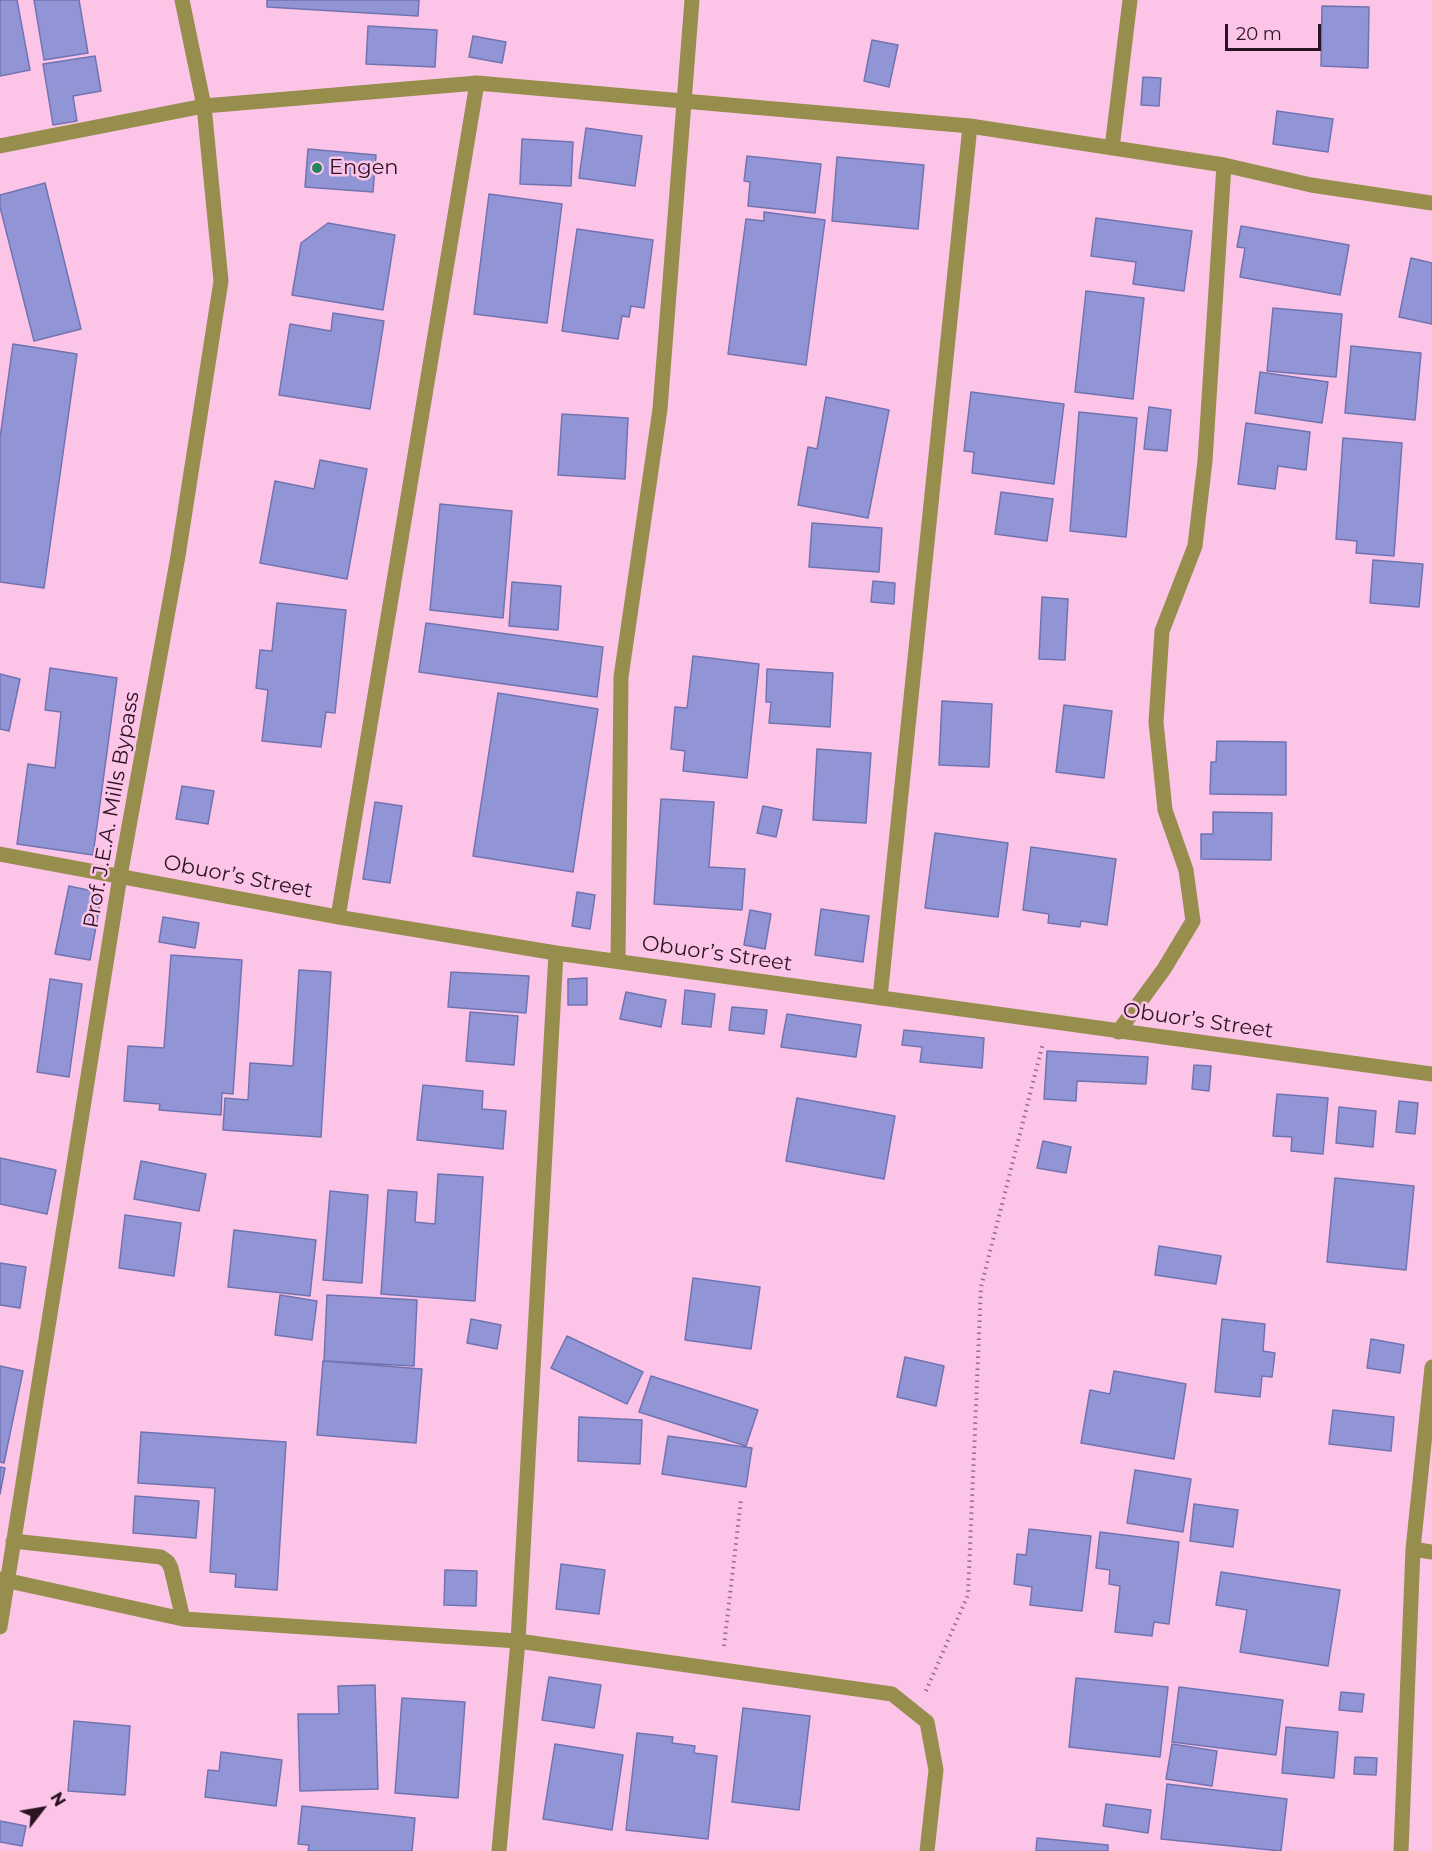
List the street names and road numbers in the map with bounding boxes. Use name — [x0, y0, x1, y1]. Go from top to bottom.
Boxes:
street label: Prof. J.E.A. Mills Bypass — [79, 690, 145, 930]
street label: Obuor’s Street — [161, 850, 315, 904]
street label: Obuor’s Street — [640, 931, 794, 977]
street label: Obuor’s Street — [1121, 998, 1275, 1044]

